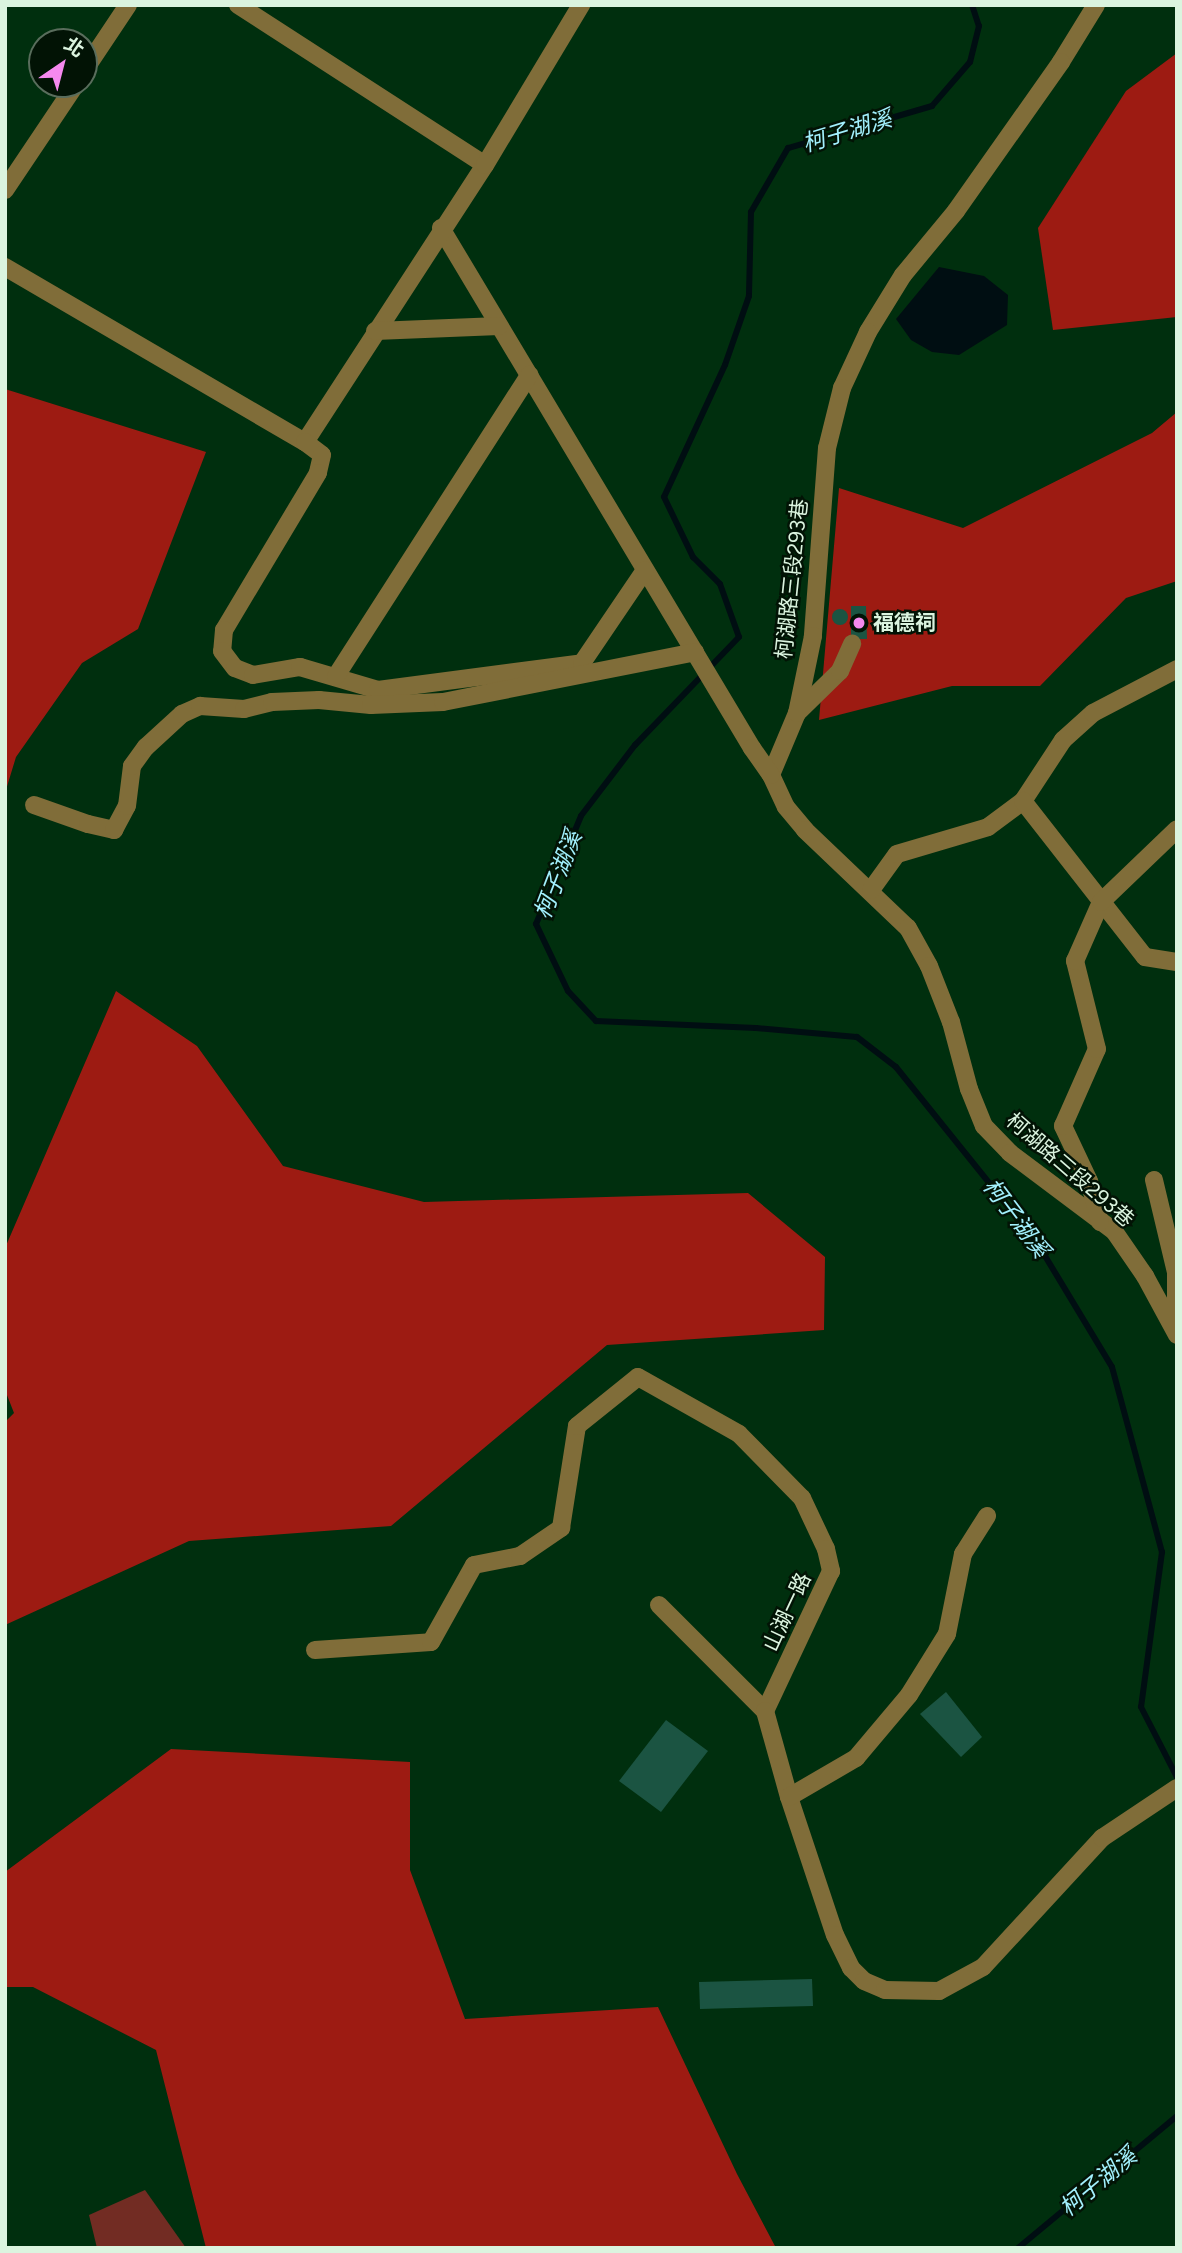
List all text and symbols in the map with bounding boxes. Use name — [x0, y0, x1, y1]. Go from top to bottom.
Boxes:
north arrow — [28, 28, 98, 98]
text: 北 — [60, 32, 89, 62]
water label: 柯子湖溪 — [799, 104, 895, 158]
street label: 柯湖路三段293巷 — [771, 498, 813, 660]
place label: 福德祠 — [873, 610, 936, 636]
marker: 福德祠 — [851, 615, 867, 631]
water label: 柯子湖溪 — [529, 827, 587, 923]
street label: 柯湖路三段293巷 — [1001, 1108, 1139, 1232]
water label: 柯子湖溪 — [977, 1173, 1055, 1263]
street label: 山湖一路 — [758, 1569, 816, 1655]
water label: 柯子湖溪 — [1054, 2142, 1142, 2222]

